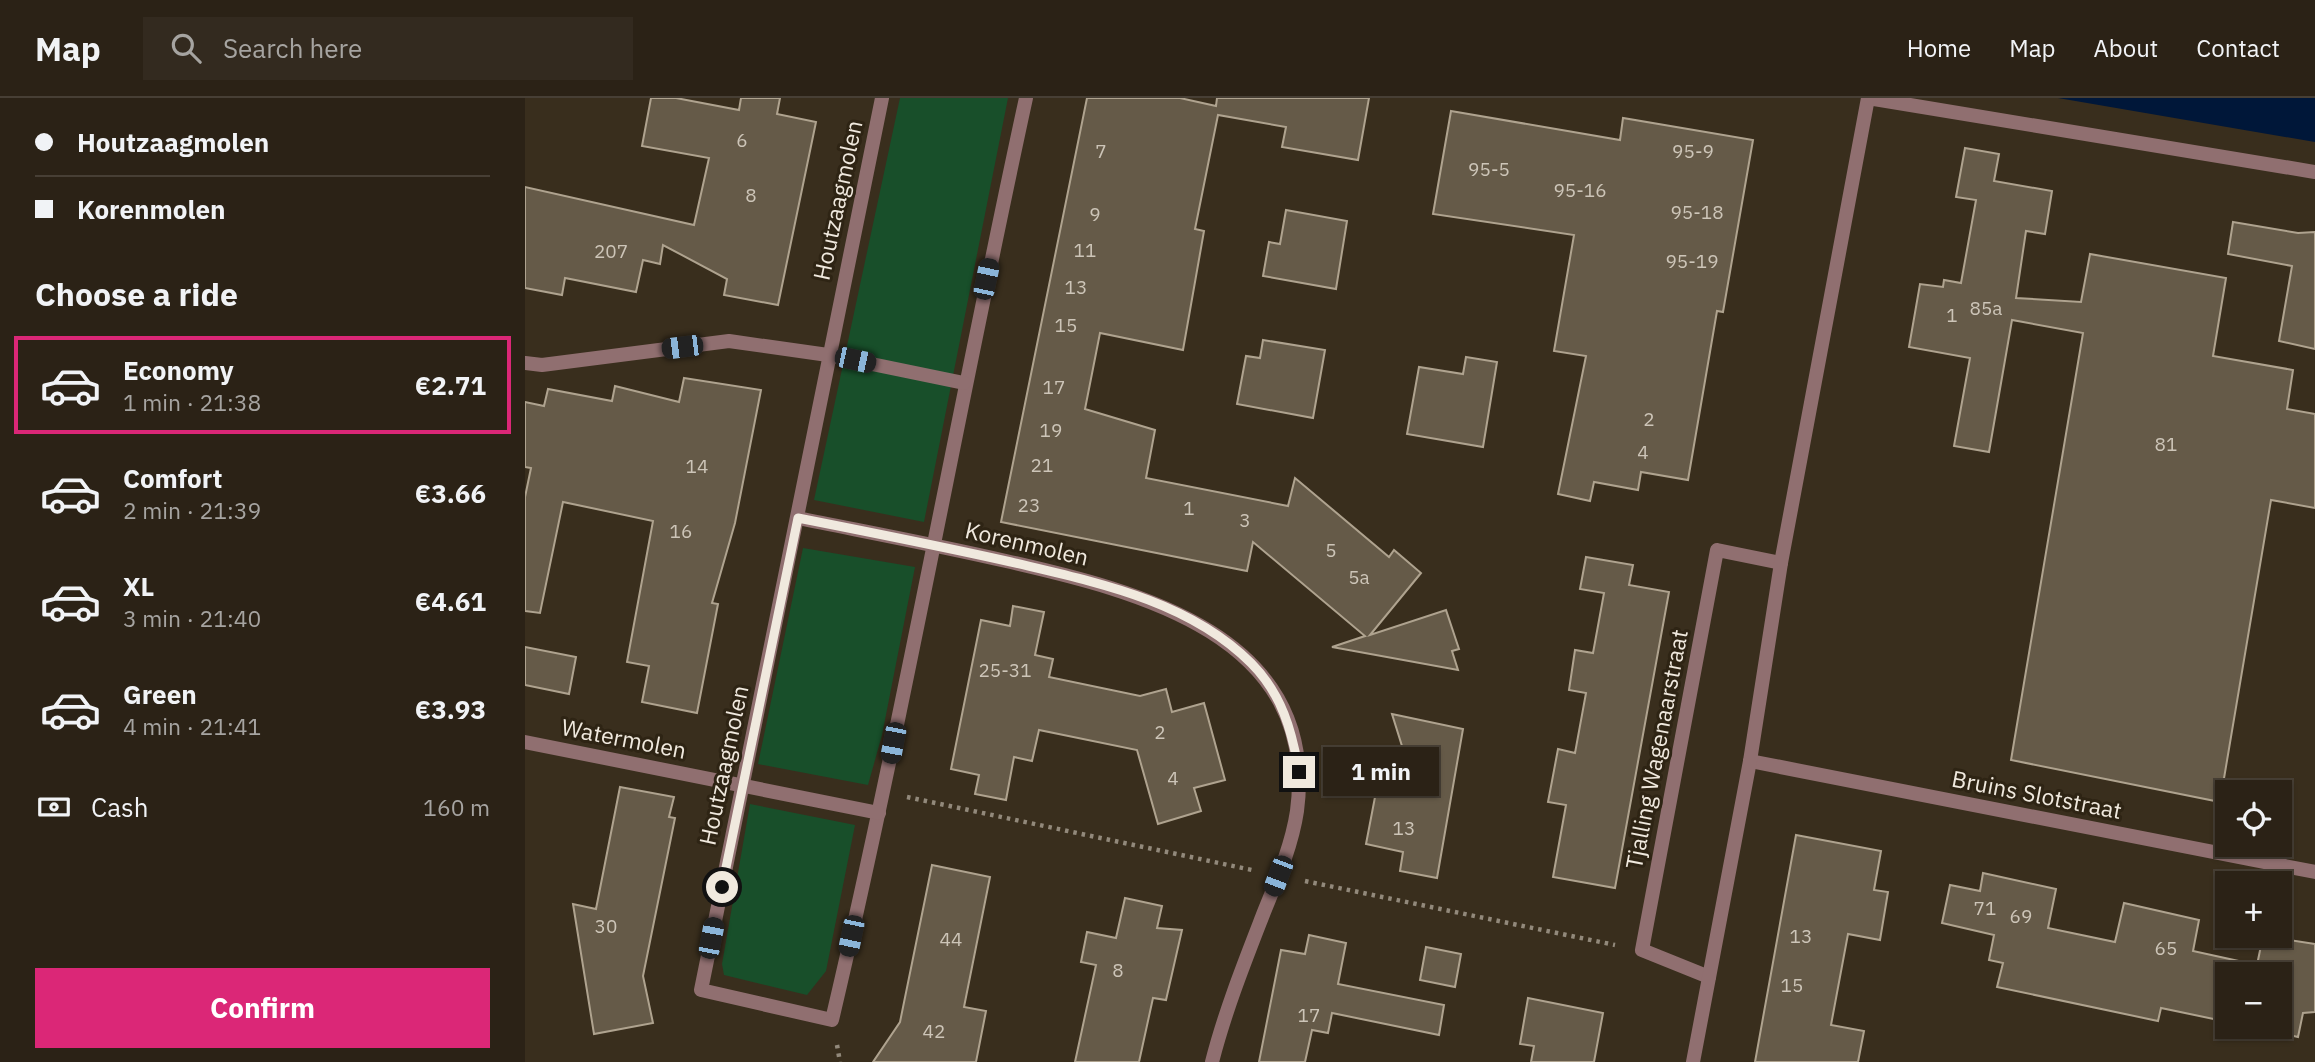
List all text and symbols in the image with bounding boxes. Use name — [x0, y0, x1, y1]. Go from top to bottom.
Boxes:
search box — [143, 17, 633, 80]
text: Map — [35, 27, 101, 70]
icon: search — [167, 29, 205, 67]
text: Search here — [223, 31, 362, 65]
text: Home — [1907, 32, 1971, 64]
text: Map — [2009, 32, 2055, 64]
text: About — [2093, 32, 2158, 64]
text: Contact — [2196, 32, 2280, 64]
street label: Houtzaagmolen — [805, 117, 869, 283]
text: Houtzaagmolen — [77, 125, 269, 159]
house number: 6 — [736, 128, 748, 152]
house number: 7 — [1095, 139, 1107, 163]
house number: 95-9 — [1672, 139, 1714, 163]
house number: 95-5 — [1468, 157, 1510, 181]
house number: 95-16 — [1553, 178, 1607, 202]
house number: 8 — [745, 183, 757, 207]
text: Korenmolen — [77, 192, 226, 226]
house number: 95-18 — [1670, 200, 1724, 224]
house number: 9 — [1089, 202, 1101, 226]
house number: 11 — [1074, 238, 1096, 262]
house number: 207 — [594, 239, 628, 263]
house number: 95-19 — [1665, 249, 1719, 273]
car — [972, 256, 1001, 302]
text: Choose a ride — [35, 273, 238, 315]
house number: 13 — [1065, 275, 1087, 299]
house number: 85a — [1970, 296, 2002, 320]
house number: 1 — [1946, 303, 1958, 327]
house number: 15 — [1055, 313, 1077, 337]
car — [660, 334, 705, 360]
car — [833, 345, 878, 375]
text: Economy — [123, 353, 234, 387]
icon: car — [39, 354, 102, 417]
text: €2.71 — [415, 368, 486, 402]
house number: 17 — [1043, 375, 1065, 399]
text: 1 min · 21:38 — [123, 387, 261, 417]
house number: 2 — [1643, 407, 1655, 431]
house number: 19 — [1040, 418, 1062, 442]
house number: 81 — [2155, 432, 2177, 456]
house number: 4 — [1637, 440, 1649, 464]
house number: 21 — [1031, 453, 1053, 477]
house number: 14 — [686, 454, 708, 478]
text: Comfort — [123, 461, 222, 495]
icon: car — [39, 462, 102, 525]
text: €3.66 — [415, 476, 486, 510]
house number: 23 — [1018, 493, 1040, 517]
text: 2 min · 21:39 — [123, 495, 261, 525]
house number: 1 — [1183, 496, 1195, 520]
house number: 3 — [1239, 508, 1251, 532]
street label: Korenmolen — [962, 514, 1092, 572]
house number: 16 — [670, 519, 692, 543]
house number: 5 — [1325, 538, 1337, 562]
house number: 5a — [1348, 565, 1370, 589]
text: XL — [123, 569, 154, 603]
icon: car — [39, 570, 102, 633]
text: €4.61 — [415, 584, 486, 618]
text: 3 min · 21:40 — [123, 603, 261, 633]
street label: Tjalling Wagenaarstraat — [1618, 627, 1694, 871]
house number: 25-31 — [978, 658, 1032, 682]
text: Green — [123, 677, 197, 711]
icon: car — [39, 678, 102, 741]
street label: Houtzaagmolen — [691, 682, 755, 848]
text: €3.93 — [415, 692, 486, 726]
text: 4 min · 21:41 — [123, 711, 261, 741]
street label: Watermolen — [559, 711, 689, 765]
car — [879, 720, 908, 766]
house number: 2 — [1154, 720, 1166, 744]
callout: 1 min — [1323, 748, 1439, 796]
route end — [1283, 756, 1315, 788]
text: 1 min — [1351, 756, 1411, 786]
street label: Bruins Slotstraat — [1949, 763, 2125, 825]
house number: 4 — [1167, 766, 1179, 790]
map controls — [2215, 780, 2292, 1039]
button: locate — [2215, 780, 2292, 857]
icon: cash — [35, 788, 73, 826]
text: Cash — [91, 790, 148, 824]
text: 160 m — [423, 792, 490, 822]
house number: 13 — [1393, 816, 1415, 840]
car — [1261, 853, 1296, 899]
route start — [706, 871, 738, 903]
button: + — [2215, 871, 2292, 948]
house number: 71 — [1974, 896, 1996, 920]
house number: 69 — [2010, 904, 2032, 928]
car — [837, 913, 866, 959]
house number: 30 — [595, 914, 617, 938]
car — [697, 915, 726, 961]
house number: 13 — [1790, 924, 1812, 948]
house number: 44 — [940, 927, 962, 951]
house number: 65 — [2155, 936, 2177, 960]
house number: 8 — [1112, 958, 1124, 982]
button: − — [2215, 962, 2292, 1039]
button: Confirm — [35, 968, 490, 1048]
house number: 15 — [1781, 973, 1803, 997]
house number: 17 — [1298, 1003, 1320, 1027]
house number: 42 — [923, 1019, 945, 1043]

